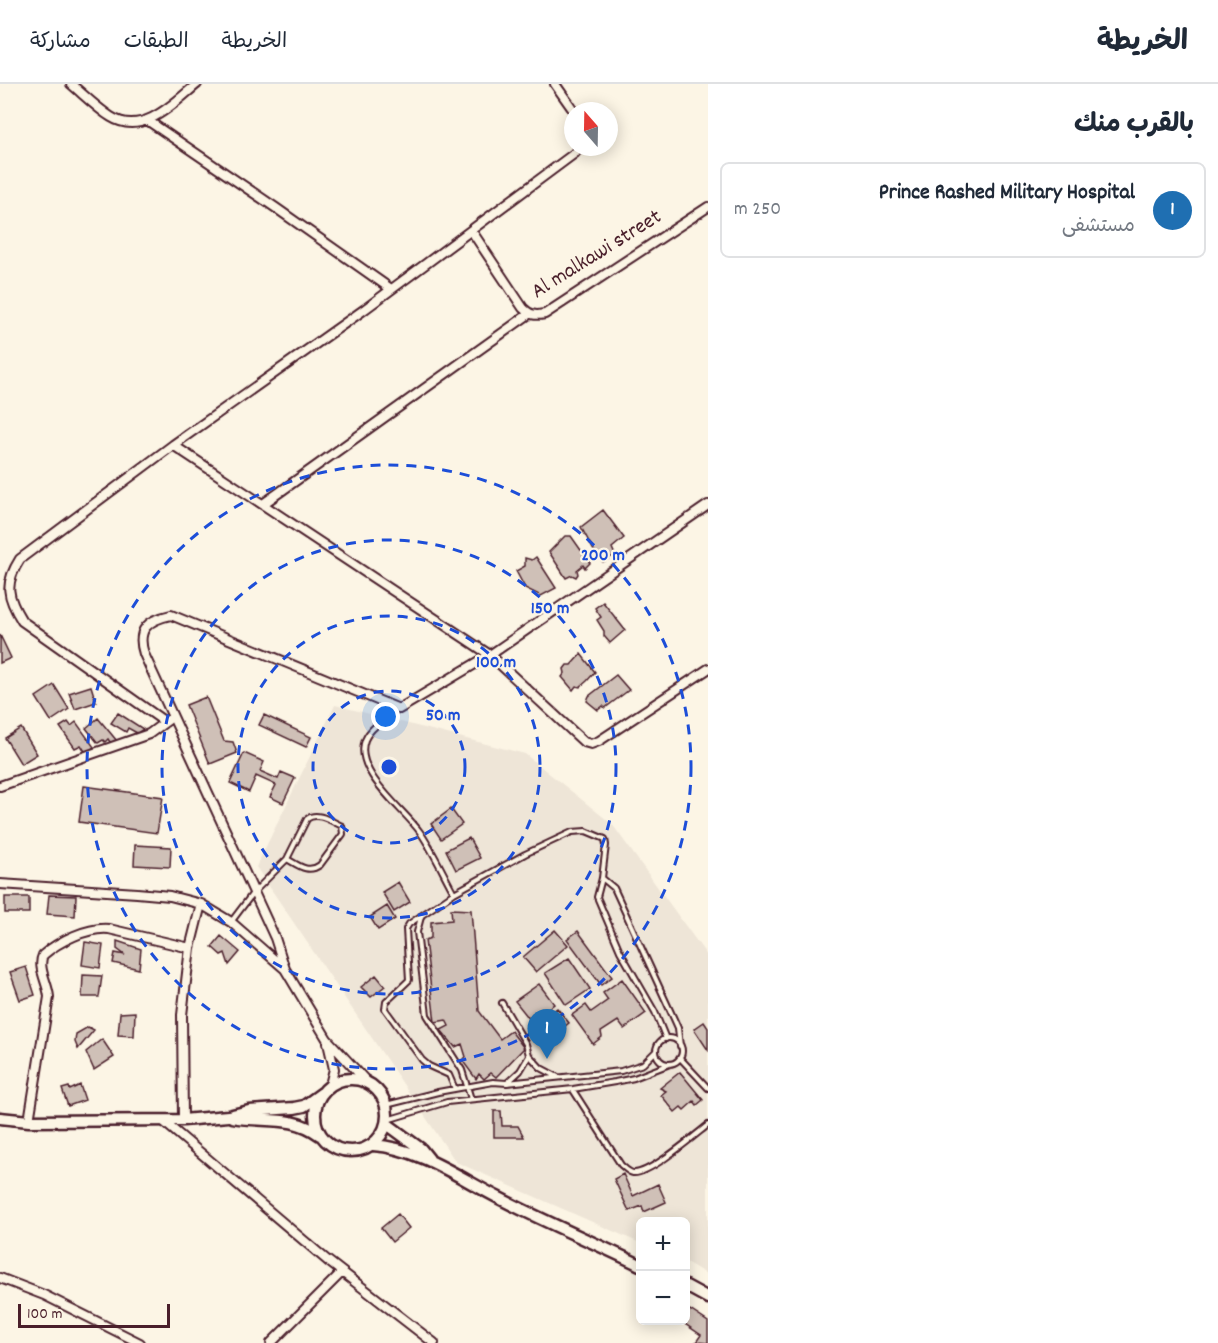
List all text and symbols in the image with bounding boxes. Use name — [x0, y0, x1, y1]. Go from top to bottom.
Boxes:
text: الخريطة — [1097, 24, 1188, 64]
text: مشاركة — [30, 28, 91, 58]
text: الطبقات — [124, 28, 189, 58]
text: الخريطة — [222, 28, 287, 58]
north arrow — [564, 102, 618, 156]
text: بالقرب منك — [1074, 107, 1194, 144]
text: Prince Rashed Military Hospital — [879, 178, 1135, 209]
text: 250 m — [734, 196, 781, 224]
text: 1 — [1170, 196, 1175, 224]
street label: Al malkawi street — [526, 202, 668, 308]
text: مستشفى — [1062, 213, 1135, 241]
text: 200 m — [581, 544, 625, 569]
text: 150 m — [531, 597, 569, 622]
text: 100 m — [476, 651, 516, 676]
your location — [371, 702, 400, 731]
text: 50 m — [426, 704, 460, 729]
centre of rings — [379, 757, 399, 777]
pin: 1 — [528, 1010, 566, 1059]
map controls — [636, 1217, 690, 1325]
button: + — [636, 1217, 690, 1271]
button: − — [636, 1271, 690, 1325]
scale bar — [18, 1301, 170, 1328]
text: 100 m — [27, 1303, 63, 1326]

